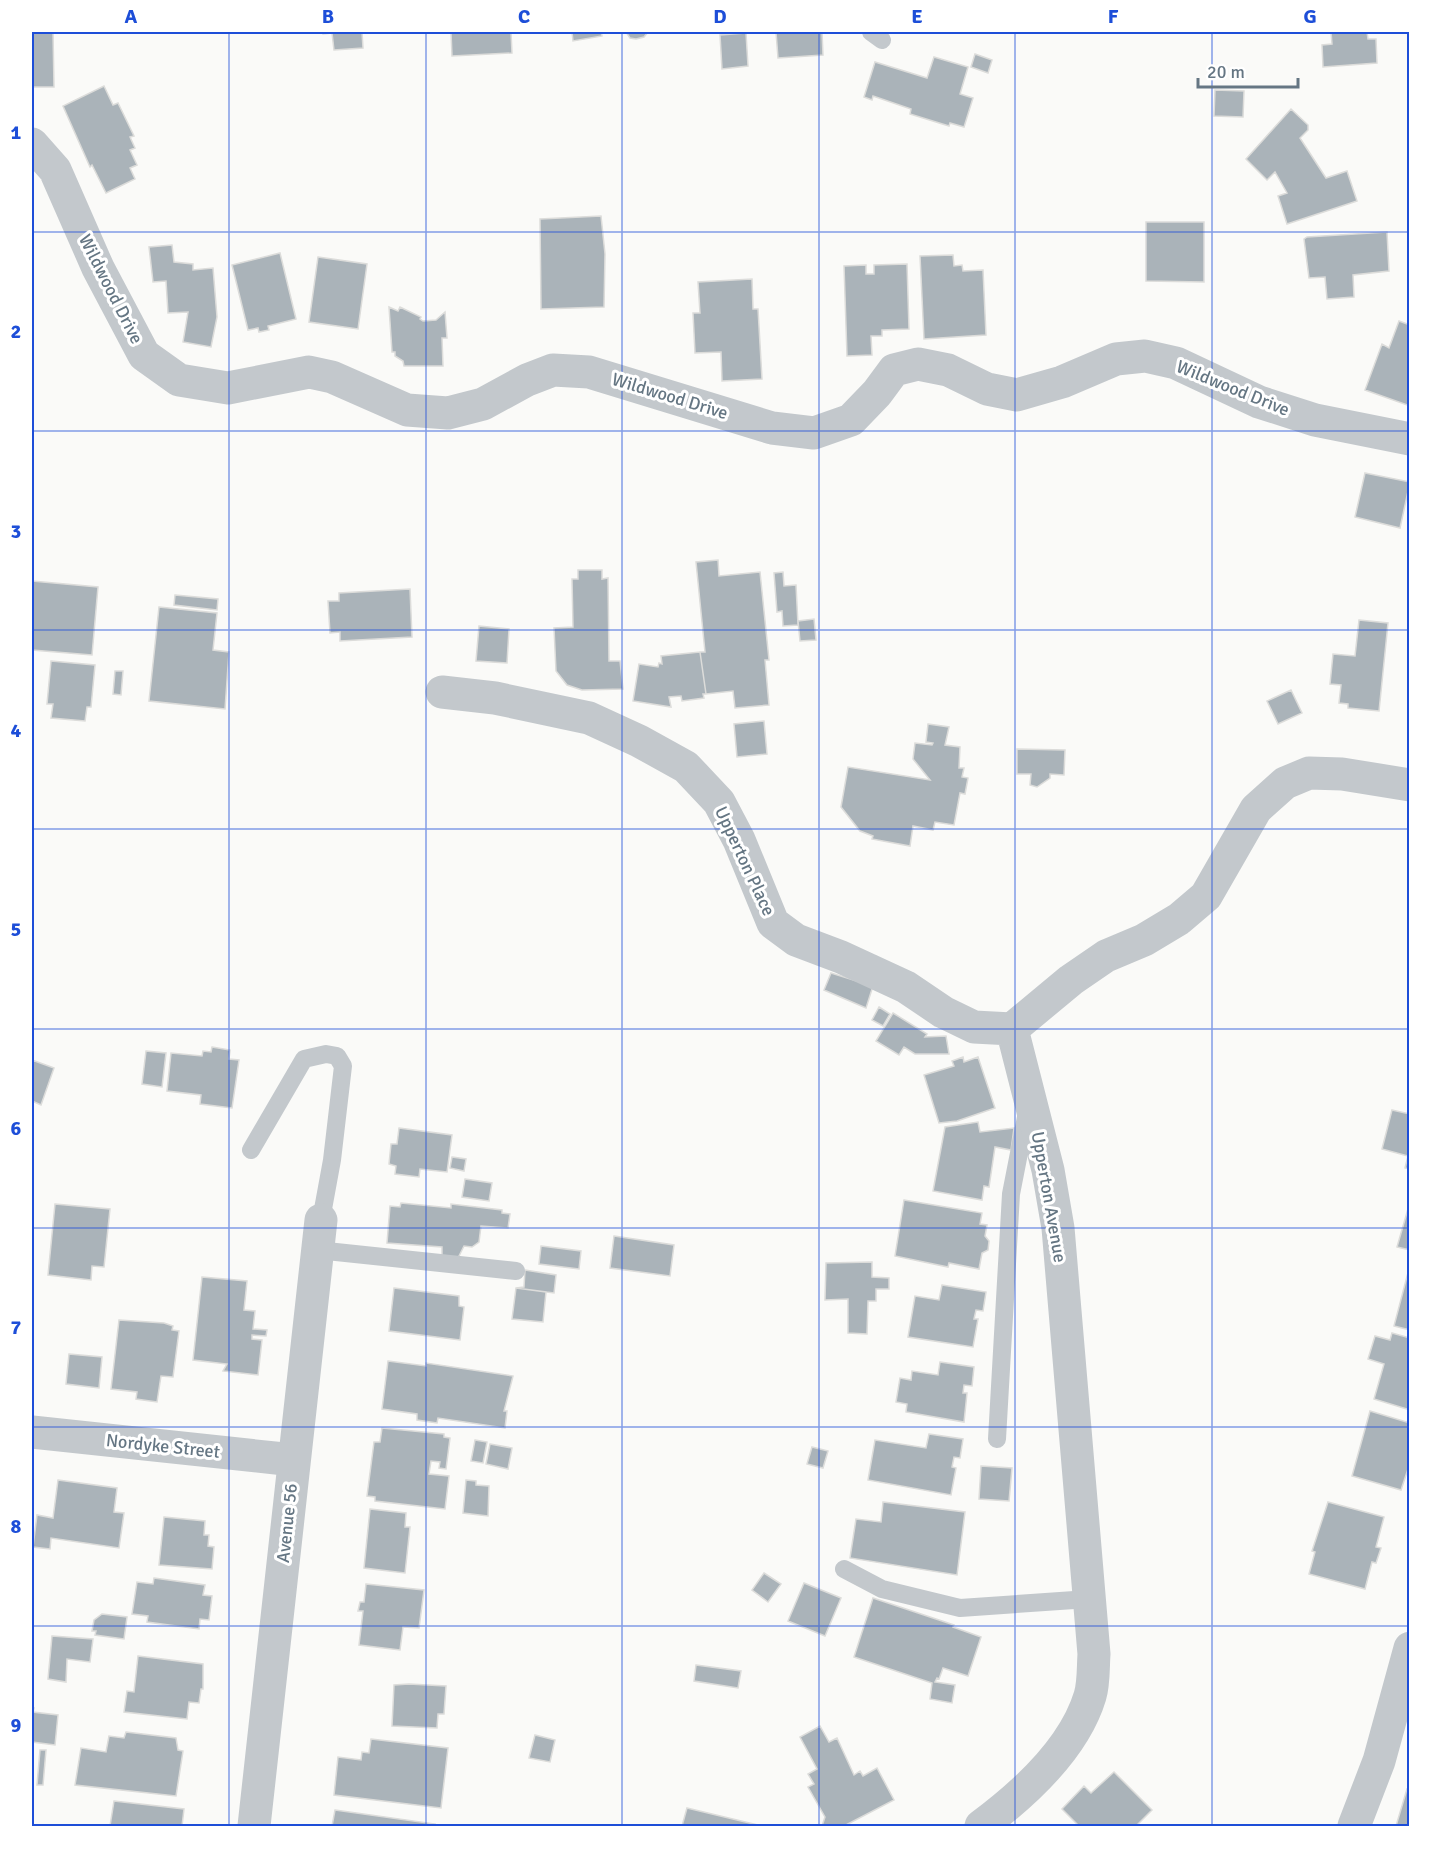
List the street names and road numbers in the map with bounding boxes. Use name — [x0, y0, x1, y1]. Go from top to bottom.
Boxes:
street label: Wildwood Drive — [74, 230, 148, 348]
street label: Wildwood Drive — [1173, 355, 1293, 421]
street label: Wildwood Drive — [609, 368, 731, 424]
street label: Upperton Place — [710, 803, 780, 919]
street label: Upperton Avenue — [1027, 1130, 1071, 1264]
street label: Nordyke Street — [105, 1429, 221, 1463]
street label: Avenue 56 — [272, 1482, 302, 1564]

